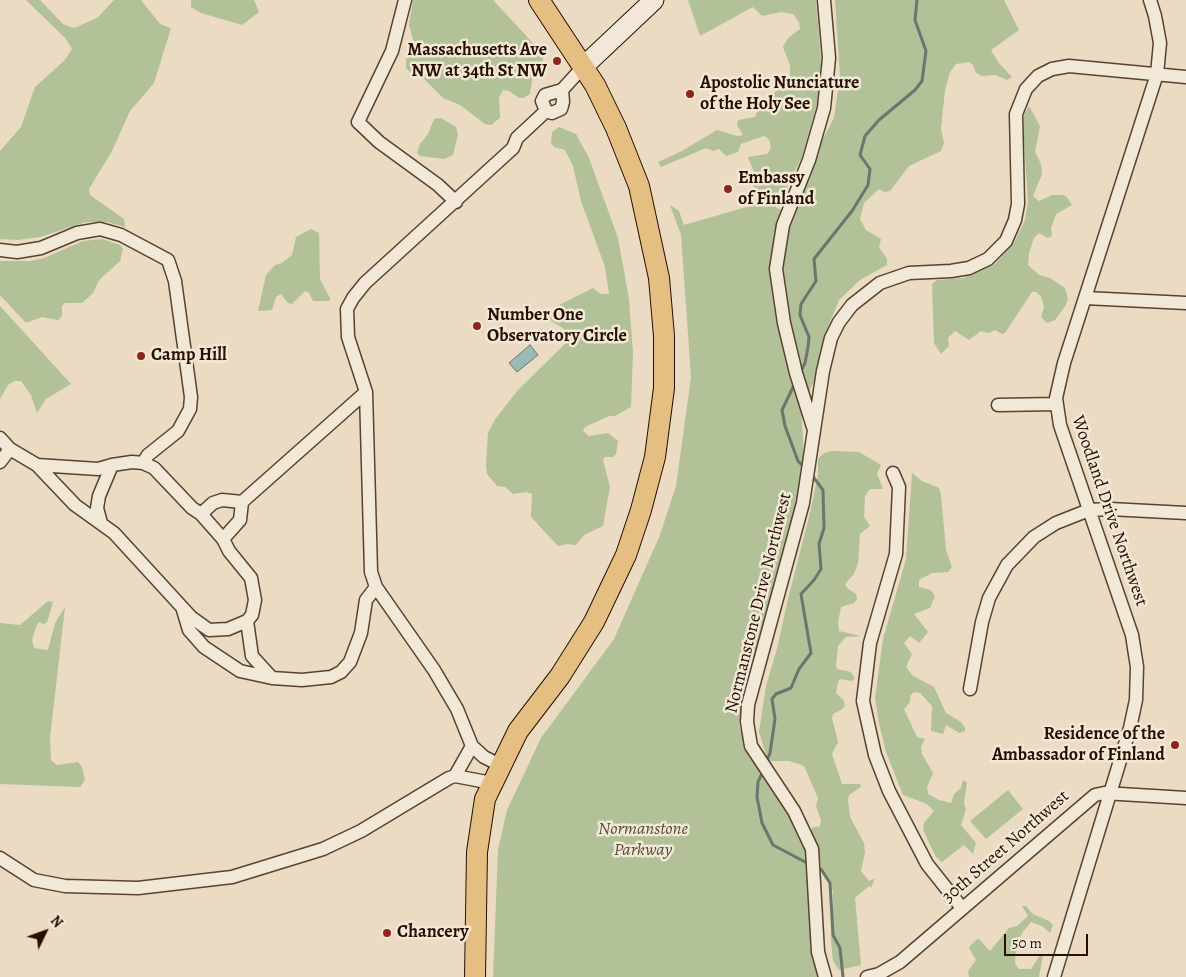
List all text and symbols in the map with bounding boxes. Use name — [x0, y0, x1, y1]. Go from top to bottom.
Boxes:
place label: Massachusetts Ave NW at 34th St NW — [407, 40, 547, 82]
marker: Massachusetts Ave NW at 34th St NW — [551, 55, 563, 67]
place label: Apostolic Nunciature of the Holy See — [700, 73, 859, 116]
marker: Apostolic Nunciature of the Holy See — [684, 88, 696, 100]
place label: Embassy of Finland — [738, 168, 814, 210]
marker: Embassy of Finland — [722, 183, 734, 195]
place label: Number One Observatory Circle — [487, 305, 627, 348]
marker: Number One Observatory Circle — [471, 320, 483, 332]
place label: Camp Hill — [151, 345, 227, 367]
marker: Camp Hill — [135, 350, 147, 362]
street label: Woodland Drive Northwest — [1066, 413, 1152, 609]
street label: Normanstone Drive Northwest — [721, 490, 797, 716]
place label: Residence of the Ambassador of Finland — [992, 724, 1165, 766]
marker: Residence of the Ambassador of Finland — [1169, 739, 1181, 751]
street label: 30th Street Northwest — [938, 786, 1074, 908]
park label: Normanstone Parkway — [598, 819, 688, 862]
north arrow — [20, 907, 70, 957]
text: N — [46, 911, 67, 932]
place label: Chancery — [397, 922, 469, 944]
scale bar — [1006, 924, 1090, 956]
marker: Chancery — [381, 927, 393, 939]
text: 50 m — [1012, 933, 1042, 953]

